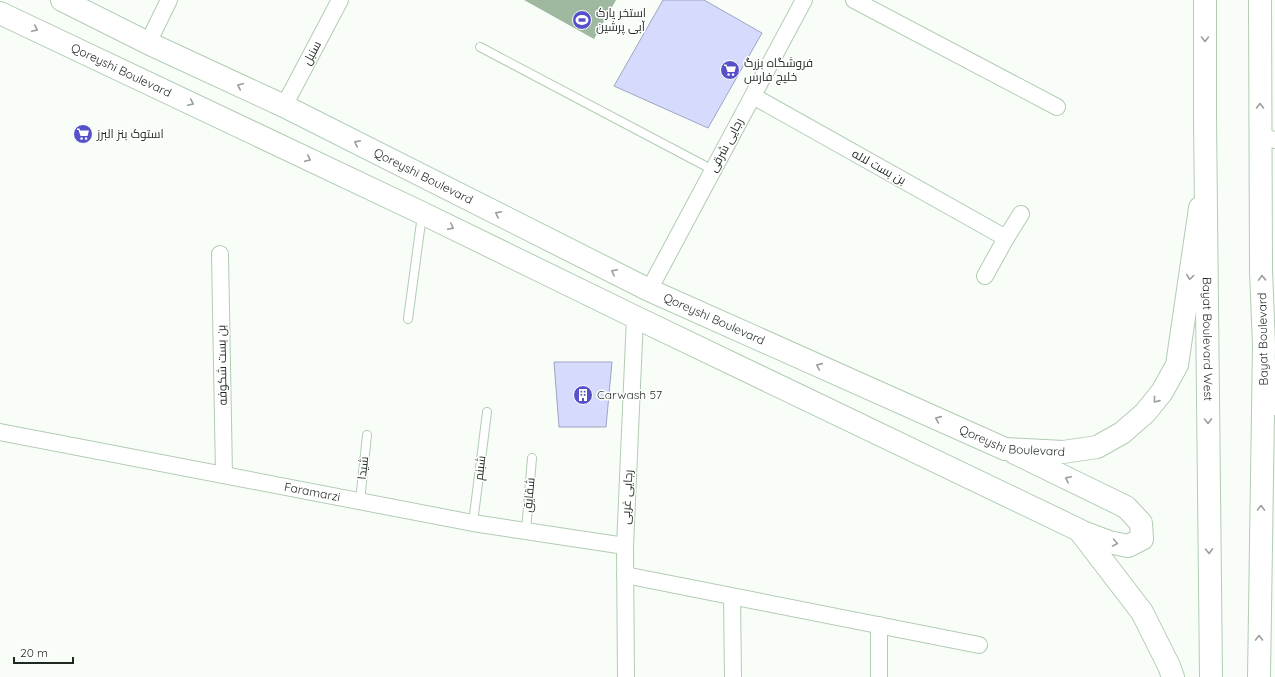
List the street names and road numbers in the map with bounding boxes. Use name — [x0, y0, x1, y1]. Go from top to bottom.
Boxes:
street label: سنبل — [299, 38, 324, 67]
street label: Qoreyshi Boulevard — [69, 40, 174, 100]
street label: رجایی شرقی — [705, 115, 746, 174]
street label: Qoreyshi Boulevard — [371, 144, 476, 207]
street label: بن بست لاله — [850, 146, 909, 188]
street label: Bayat Boulevard West — [1200, 277, 1216, 401]
street label: Qoreyshi Boulevard — [661, 289, 767, 348]
street label: Bayat Boulevard — [1254, 292, 1271, 386]
street label: بن بست شکوفه — [213, 325, 230, 405]
street label: Qoreyshi Boulevard — [957, 422, 1065, 459]
street label: شبنم — [471, 455, 489, 481]
street label: شیدا — [354, 456, 371, 480]
street label: رجایی غربی — [618, 469, 635, 525]
street label: شقایق — [520, 477, 538, 513]
street label: Faramarzi — [283, 479, 342, 504]

